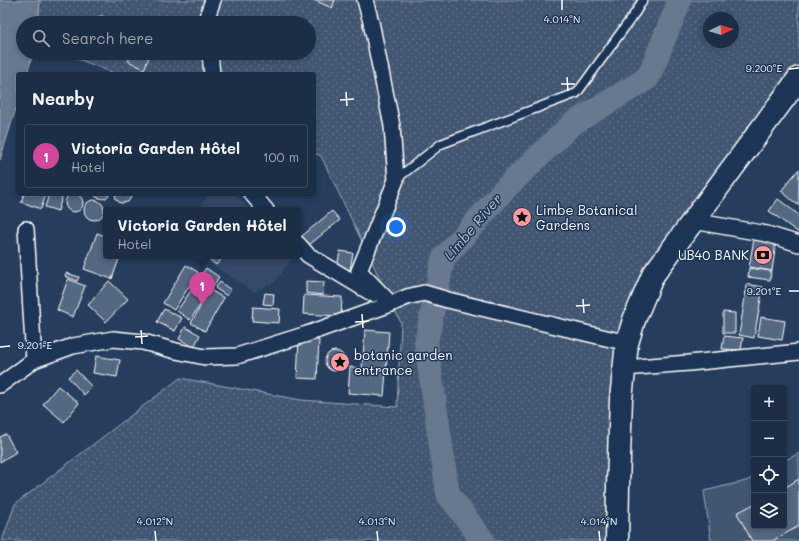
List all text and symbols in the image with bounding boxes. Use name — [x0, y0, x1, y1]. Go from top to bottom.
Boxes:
text: 4.014°N — [544, 12, 580, 26]
north arrow — [703, 12, 739, 48]
search box — [16, 16, 316, 60]
icon: search — [30, 27, 52, 49]
text: Search here — [62, 28, 153, 48]
text: 9.200°E — [746, 61, 782, 75]
text: Nearby — [32, 87, 94, 109]
text: Victoria Garden Hôtel — [71, 138, 240, 158]
text: 1 — [43, 148, 49, 165]
text: 100 m — [263, 148, 299, 165]
text: Hotel — [71, 158, 105, 175]
water label: Limbe River — [439, 189, 506, 264]
place label: Limbe Botanical Gardens — [536, 201, 637, 233]
place icon: Limbe Botanical Gardens — [511, 206, 533, 228]
popup — [103, 207, 301, 259]
text: Victoria Garden Hôtel — [117, 215, 287, 235]
your location — [386, 217, 406, 237]
text: Hotel — [117, 235, 151, 252]
bank icon: UB40 BANK — [752, 244, 774, 266]
place label: UB40 BANK — [678, 246, 749, 263]
pin: 1 — [189, 272, 215, 305]
text: 9.201°E — [747, 284, 782, 298]
text: 9.201°E — [18, 338, 53, 352]
place label: botanic garden entrance — [354, 346, 452, 378]
place icon: botanic garden entrance — [329, 351, 351, 373]
map controls — [751, 385, 787, 529]
button: + — [751, 385, 787, 421]
button: − — [751, 421, 787, 457]
button: locate — [751, 457, 787, 493]
button: layers — [751, 493, 787, 529]
text: 4.012°N — [137, 514, 173, 528]
text: 4.013°N — [359, 514, 395, 528]
text: 4.014°N — [581, 514, 617, 528]

